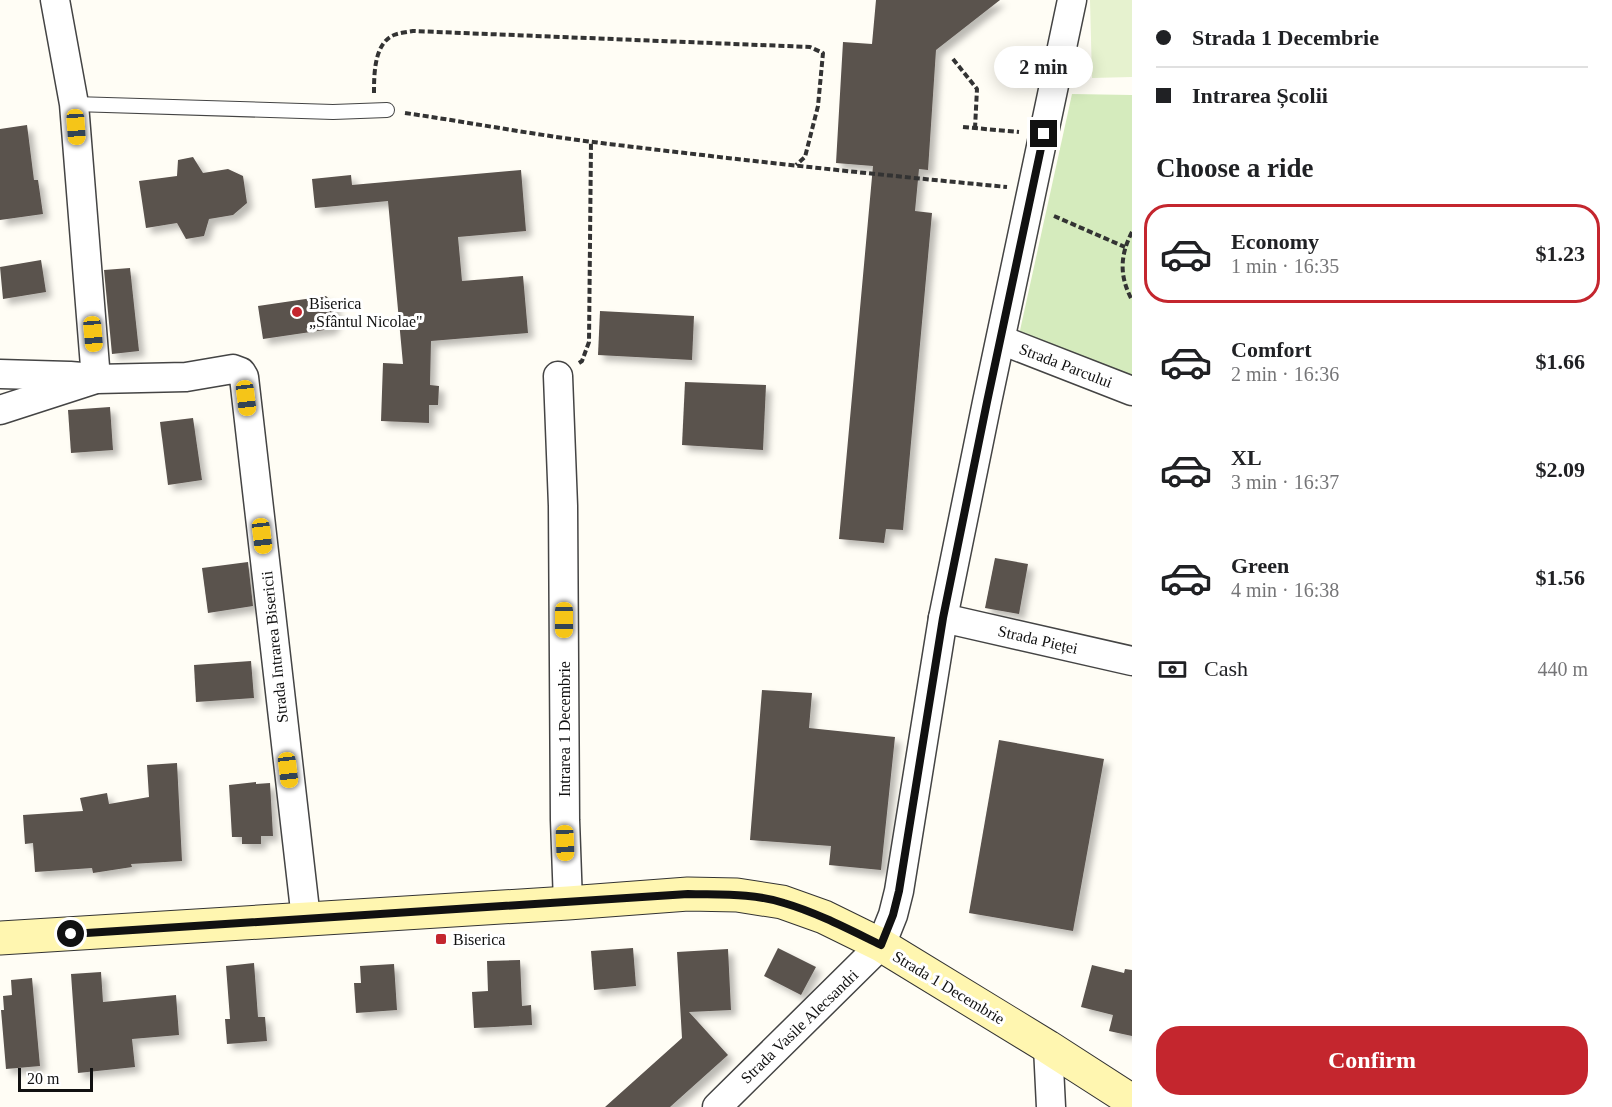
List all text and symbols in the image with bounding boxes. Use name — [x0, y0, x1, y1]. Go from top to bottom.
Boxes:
text: Strada 1 Decembrie — [1192, 25, 1379, 50]
callout: 2 min — [994, 47, 1094, 89]
text: 2 min — [1019, 56, 1068, 78]
text: Intrarea Școlii — [1192, 83, 1328, 108]
car — [66, 108, 86, 146]
route end — [1030, 120, 1057, 147]
text: Choose a ride — [1156, 153, 1314, 183]
icon: car — [1159, 227, 1213, 281]
text: Economy — [1231, 229, 1319, 254]
text: $1.23 — [1536, 241, 1585, 266]
text: 1 min · 16:35 — [1231, 255, 1339, 277]
place label: Biserica „Sfântul Nicolae" — [309, 295, 423, 330]
marker: Biserica „Sfântul Nicolae" — [290, 305, 304, 319]
car — [82, 315, 104, 353]
icon: car — [1159, 335, 1213, 389]
text: Comfort — [1231, 337, 1312, 362]
street label: Strada Parcului — [1017, 340, 1115, 391]
text: $1.66 — [1536, 349, 1585, 374]
text: 2 min · 16:36 — [1231, 363, 1339, 385]
car — [235, 379, 257, 417]
icon: car — [1159, 443, 1213, 497]
text: XL — [1231, 445, 1262, 470]
text: $2.09 — [1536, 457, 1585, 482]
text: 3 min · 16:37 — [1231, 471, 1339, 493]
car — [251, 517, 273, 555]
icon: car — [1159, 551, 1213, 605]
text: Green — [1231, 553, 1289, 578]
text: $1.56 — [1536, 565, 1585, 590]
street label: Strada Intrarea Bisericii — [258, 570, 291, 724]
text: 4 min · 16:38 — [1231, 579, 1339, 601]
car — [555, 602, 573, 638]
street label: Strada Pieței — [996, 622, 1080, 658]
icon: cash — [1156, 653, 1189, 686]
text: Cash — [1204, 656, 1248, 681]
text: 440 m — [1537, 658, 1588, 680]
street label: Intrarea 1 Decembrie — [556, 661, 573, 797]
car — [277, 751, 299, 789]
car — [555, 825, 575, 861]
route start — [57, 920, 84, 947]
place label: Biserica — [453, 931, 505, 948]
marker: Biserica — [434, 932, 448, 946]
street label: Strada 1 Decembrie — [890, 947, 1008, 1027]
street label: Strada Vasile Alecsandri — [737, 966, 862, 1087]
button: Confirm — [1156, 1026, 1588, 1095]
scale bar — [18, 1065, 93, 1092]
text: 20 m — [27, 1070, 59, 1087]

